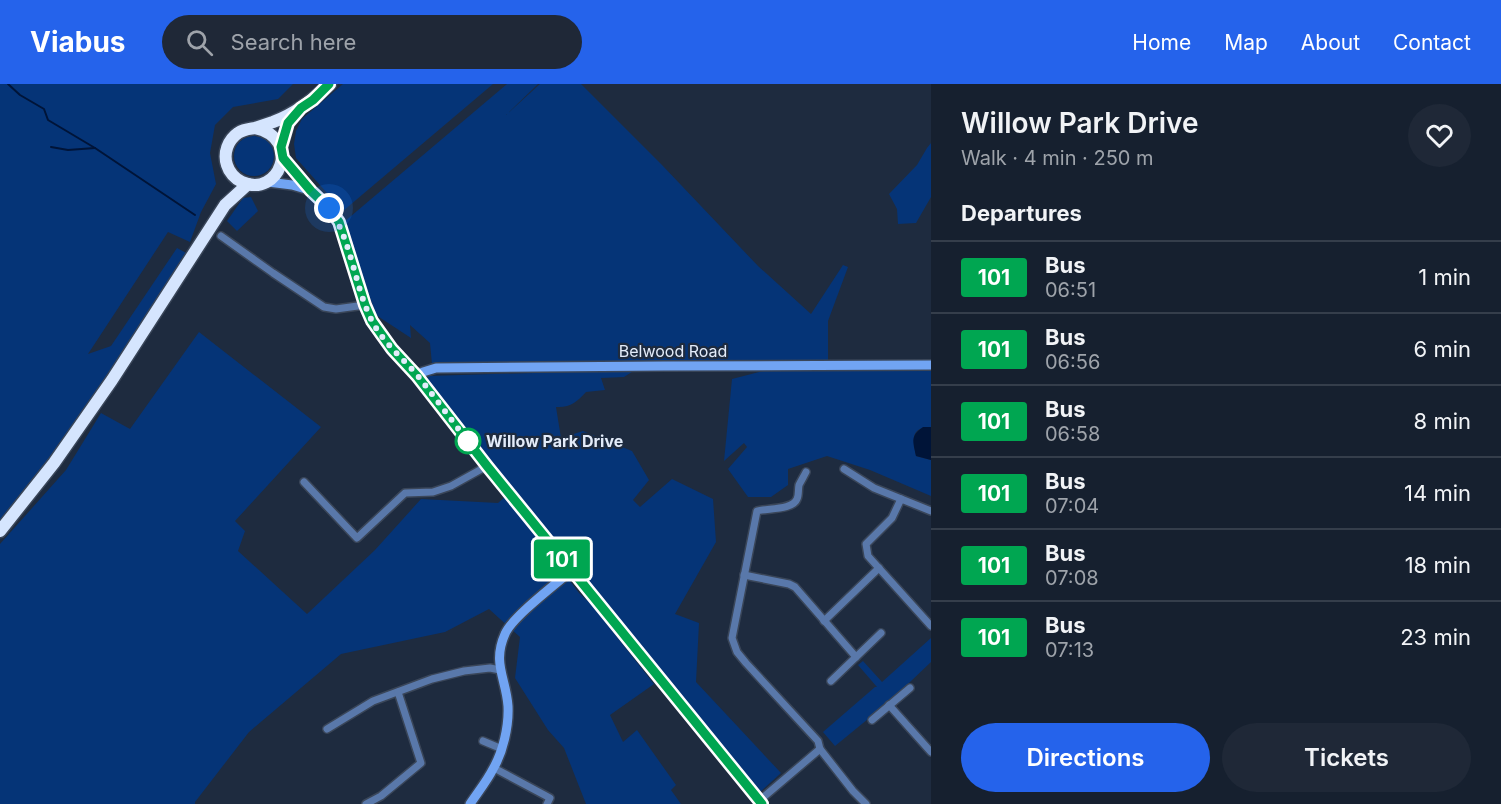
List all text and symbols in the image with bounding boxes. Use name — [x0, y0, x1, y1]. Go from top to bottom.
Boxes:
search box — [162, 15, 582, 69]
text: Viabus — [30, 25, 126, 59]
icon: search — [183, 26, 216, 59]
text: Search here — [231, 29, 356, 55]
text: Home — [1132, 30, 1191, 55]
text: Map — [1224, 30, 1268, 55]
text: About — [1301, 30, 1360, 55]
text: Contact — [1393, 30, 1471, 55]
button: heart — [1408, 104, 1471, 167]
text: Willow Park Drive — [961, 106, 1199, 140]
text: Walk · 4 min · 250 m — [961, 146, 1154, 170]
your location — [314, 193, 344, 223]
text: Departures — [961, 200, 1082, 226]
text: Bus — [1045, 252, 1086, 278]
text: 1 min — [1418, 264, 1471, 290]
text: 101 — [978, 265, 1010, 290]
text: 06:51 — [1045, 278, 1096, 302]
text: Bus — [1045, 324, 1086, 350]
text: 6 min — [1414, 336, 1471, 362]
text: 101 — [978, 337, 1010, 362]
street label: Belwood Road — [619, 341, 727, 361]
text: 06:56 — [1045, 350, 1100, 374]
text: Bus — [1045, 396, 1086, 422]
text: 8 min — [1414, 408, 1471, 434]
text: 101 — [978, 409, 1010, 434]
text: 06:58 — [1045, 422, 1100, 446]
marker: Willow Park Drive — [455, 428, 481, 454]
place label: Willow Park Drive — [486, 431, 623, 451]
text: Bus — [1045, 468, 1086, 494]
text: 14 min — [1404, 480, 1471, 506]
text: 101 — [978, 481, 1010, 506]
text: 07:04 — [1045, 494, 1099, 518]
line badge: 101 — [528, 540, 596, 578]
text: Bus — [1045, 540, 1086, 566]
text: 101 — [546, 547, 578, 572]
text: 18 min — [1405, 552, 1471, 578]
text: 101 — [978, 553, 1010, 578]
text: 07:08 — [1045, 566, 1099, 590]
text: Bus — [1045, 612, 1086, 638]
text: 23 min — [1400, 624, 1471, 650]
text: 101 — [978, 625, 1010, 650]
text: 07:13 — [1045, 638, 1094, 662]
button: Directions — [961, 723, 1210, 792]
button: Tickets — [1222, 723, 1471, 792]

